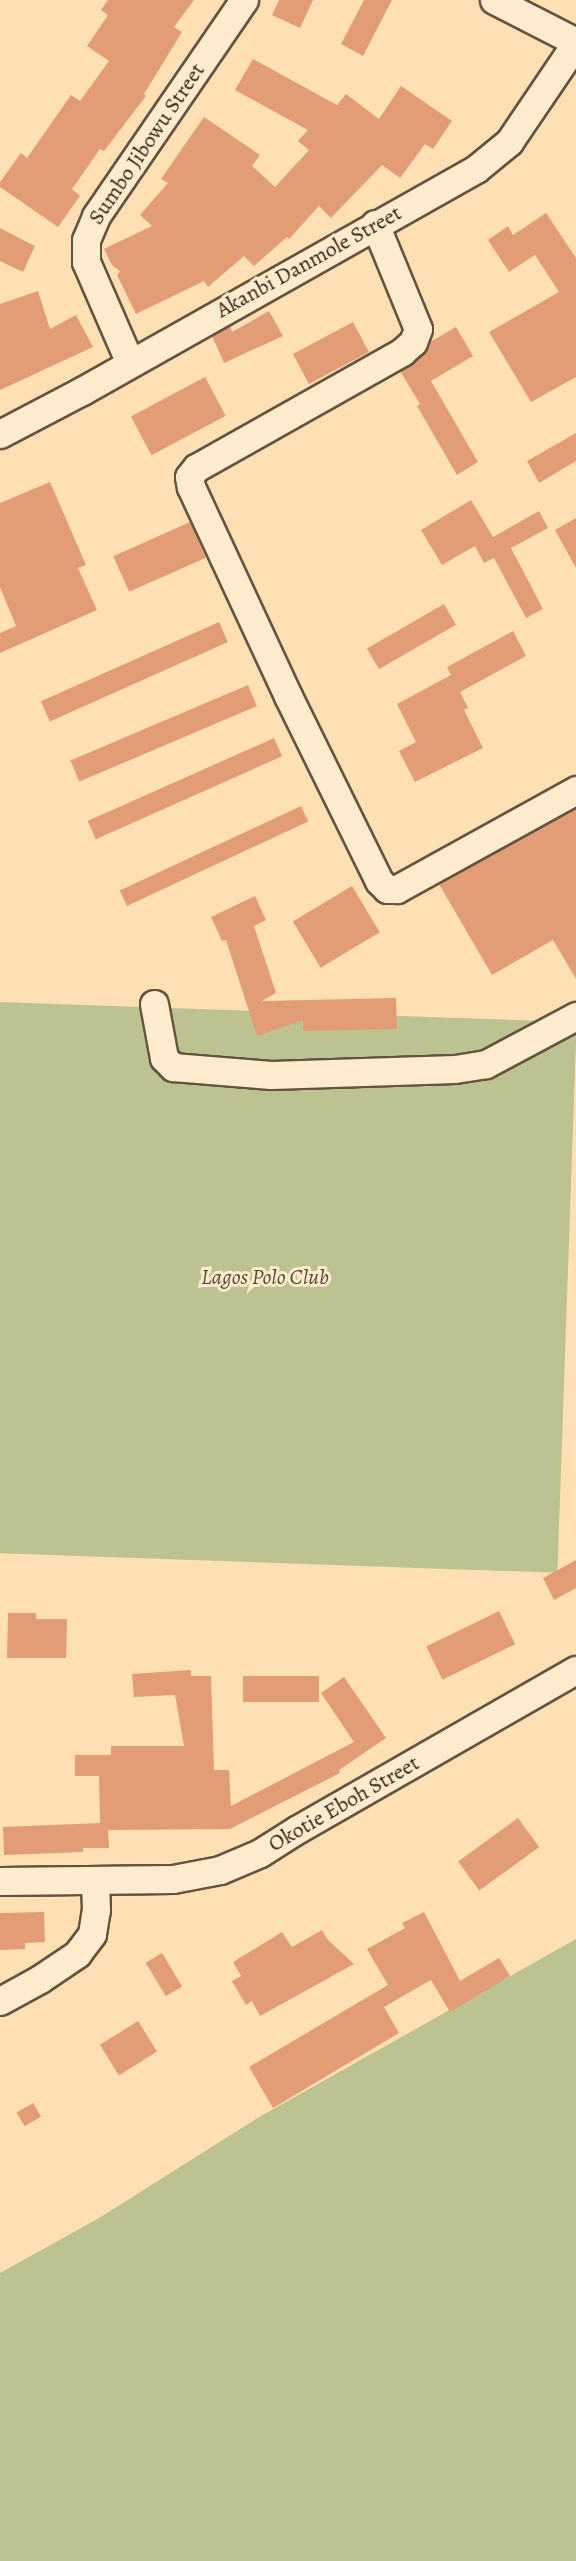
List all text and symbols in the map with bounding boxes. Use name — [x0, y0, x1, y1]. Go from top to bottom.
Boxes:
street label: Sumbo Jibowu Street — [83, 58, 211, 230]
street label: Akanbi Danmole Street — [212, 200, 406, 324]
park label: Lagos Polo Club — [201, 1265, 329, 1291]
street label: Okotie Eboh Street — [264, 1750, 424, 1858]

